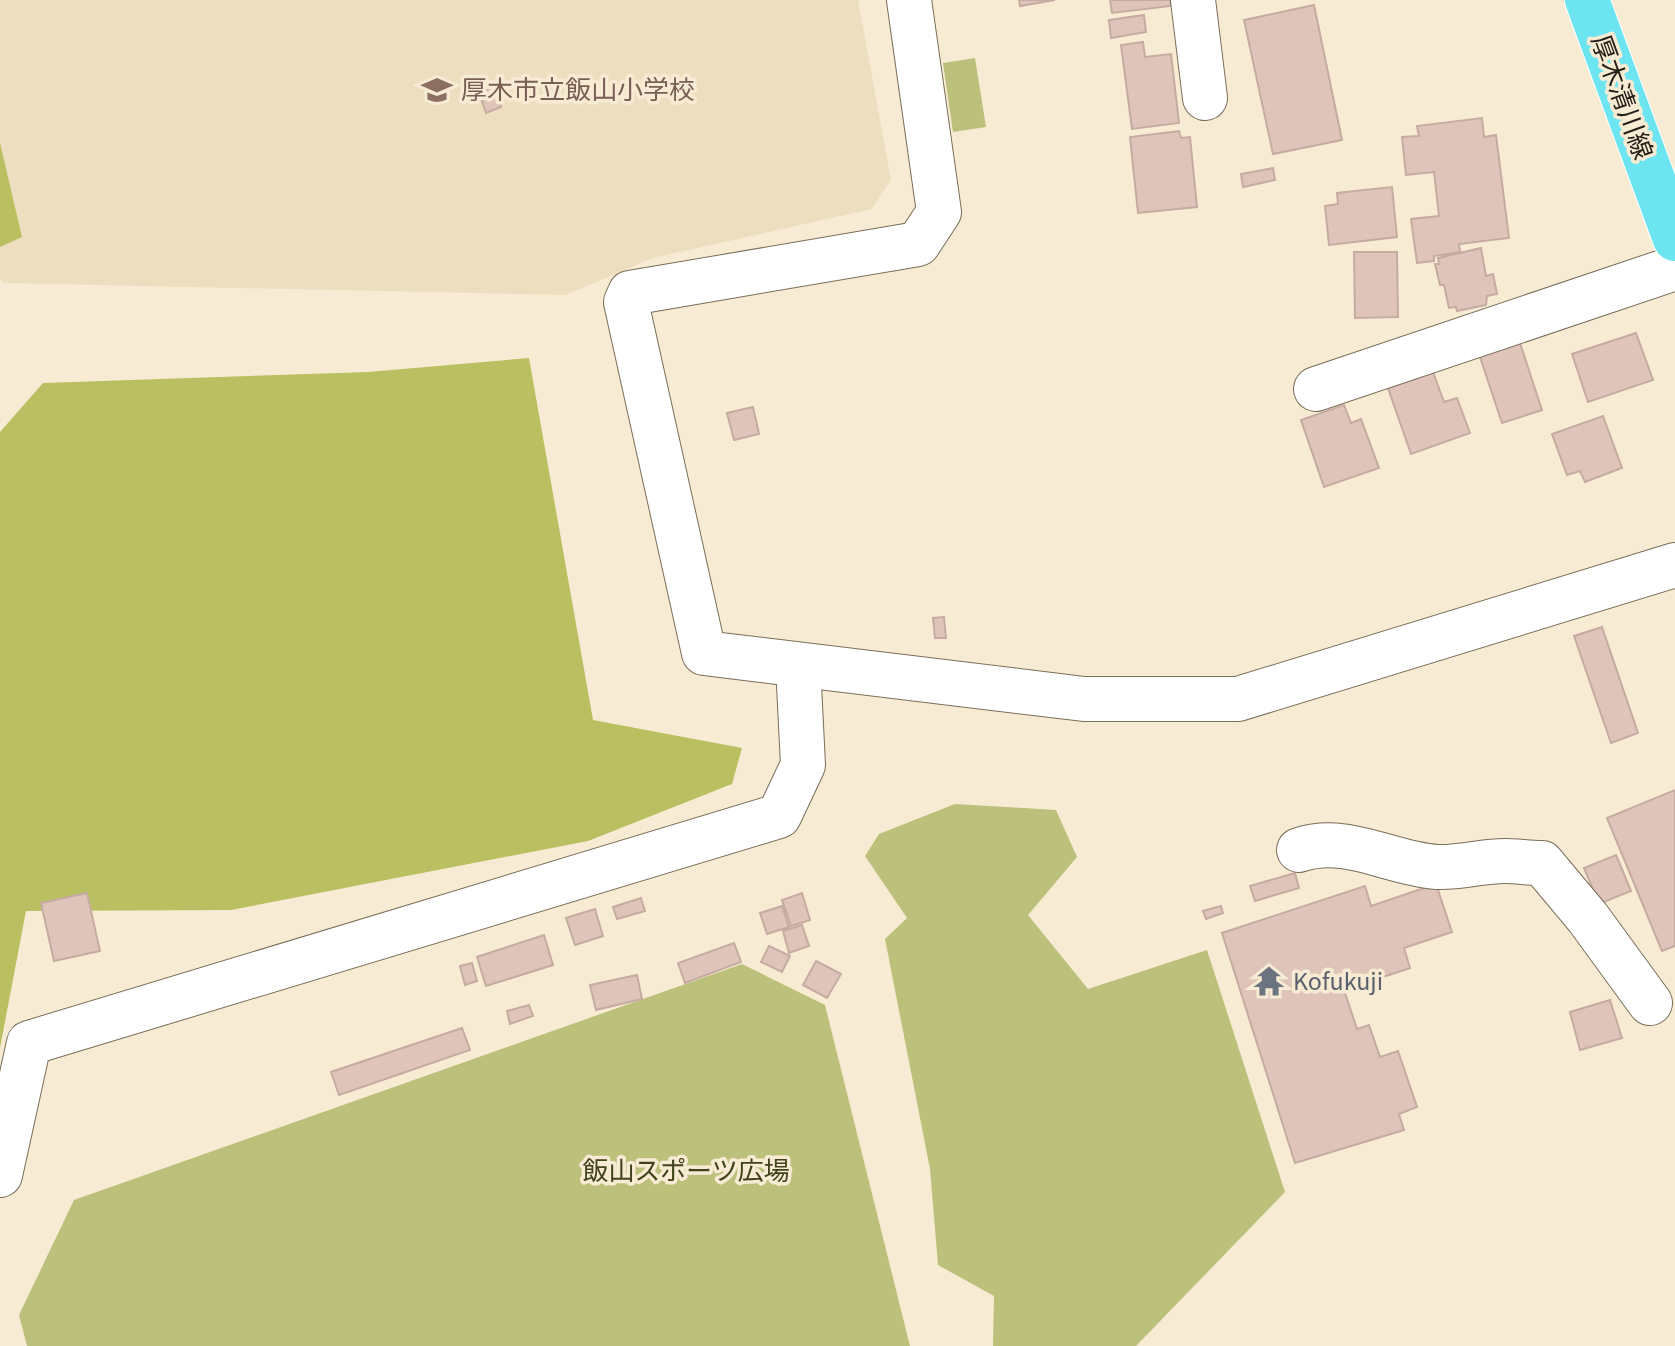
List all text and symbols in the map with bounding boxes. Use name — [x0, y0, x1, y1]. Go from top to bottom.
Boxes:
street label: 厚木清川線 — [1582, 30, 1661, 165]
place label: 厚木市立飯山小学校 — [461, 72, 695, 109]
school or university icon: 厚木市立飯山小学校 — [420, 73, 454, 107]
place label: Kofukuji — [1293, 963, 1383, 1000]
temple icon: Kofukuji — [1252, 964, 1286, 998]
park label: 飯山スポーツ広場 — [582, 1153, 790, 1190]

